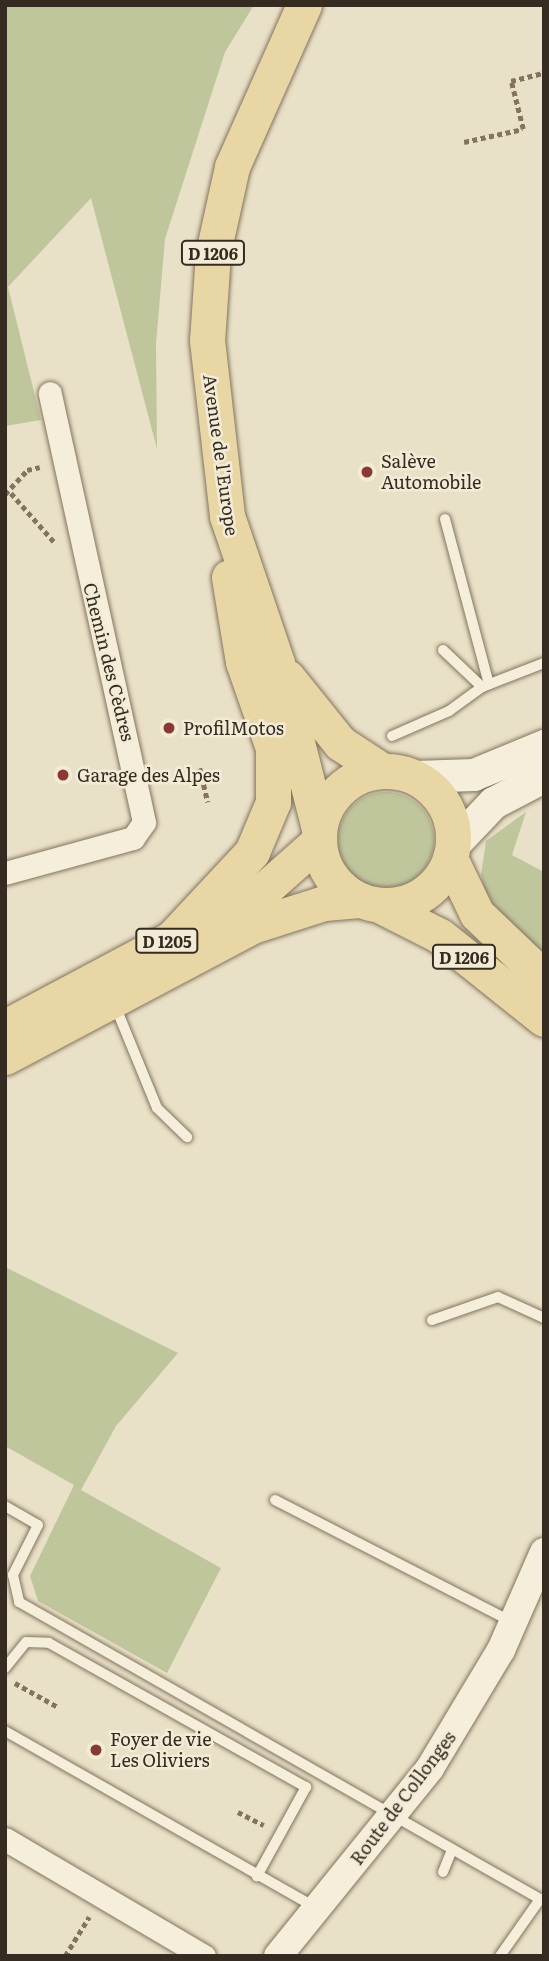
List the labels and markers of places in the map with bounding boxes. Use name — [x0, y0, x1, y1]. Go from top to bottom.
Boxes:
place label: Salève Automobile — [381, 451, 481, 494]
marker: Salève Automobile — [359, 464, 375, 480]
place label: ProfilMotos — [183, 717, 284, 739]
marker: ProfilMotos — [161, 720, 177, 736]
place label: Garage des Alpes — [77, 764, 220, 786]
marker: Garage des Alpes — [55, 767, 71, 783]
place label: Foyer de vie Les Oliviers — [110, 1729, 212, 1772]
marker: Foyer de vie Les Oliviers — [88, 1742, 104, 1758]

